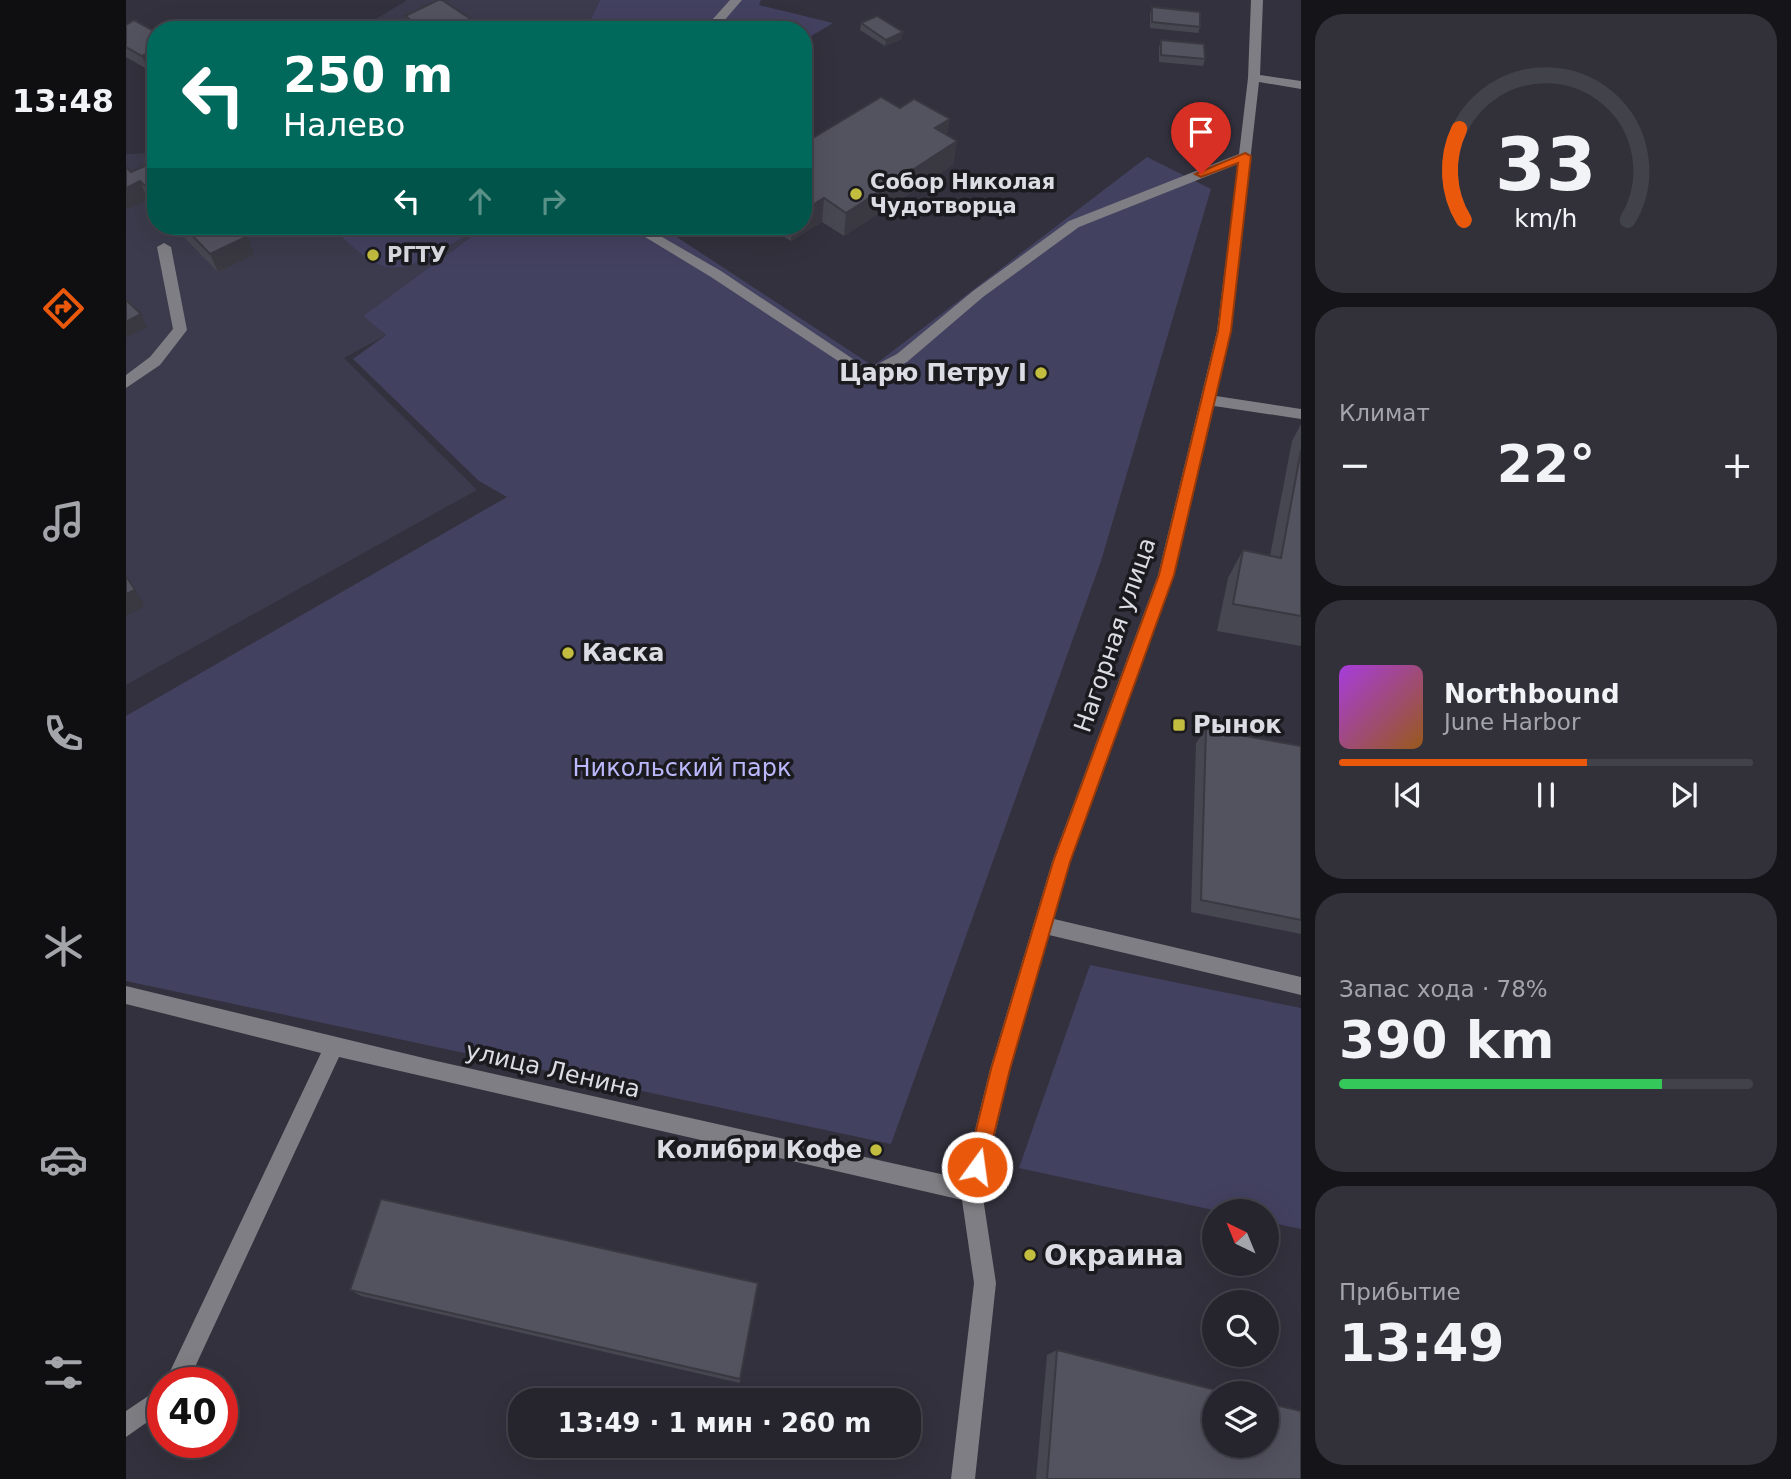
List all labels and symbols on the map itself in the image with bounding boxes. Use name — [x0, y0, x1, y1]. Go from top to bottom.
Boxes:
pin — [1171, 102, 1231, 174]
place label: Собор Николая Чудотворца — [870, 170, 1055, 218]
marker: Собор Николая Чудотворца — [848, 186, 864, 202]
place label: РГТУ — [387, 243, 446, 267]
marker: РГТУ — [365, 247, 381, 263]
place label: Царю Петру I — [839, 359, 1027, 387]
marker: Царю Петру I — [1033, 365, 1049, 381]
street label: Нагорная улица — [1069, 534, 1161, 736]
place label: Каска — [582, 639, 665, 667]
marker: Каска — [560, 645, 576, 661]
place label: Рынок — [1193, 711, 1282, 739]
marker: Рынок — [1171, 717, 1187, 733]
park label: Никольский парк — [573, 754, 791, 782]
street label: улица Ленина — [463, 1036, 643, 1104]
position arrow — [940, 1130, 1014, 1204]
place label: Колибри Кофе — [656, 1136, 862, 1164]
marker: Колибри Кофе — [868, 1142, 884, 1158]
north arrow — [1202, 1199, 1279, 1276]
place label: Окраина — [1044, 1239, 1184, 1272]
marker: Окраина — [1022, 1247, 1038, 1263]
speed limit sign: 40 — [147, 1367, 238, 1458]

